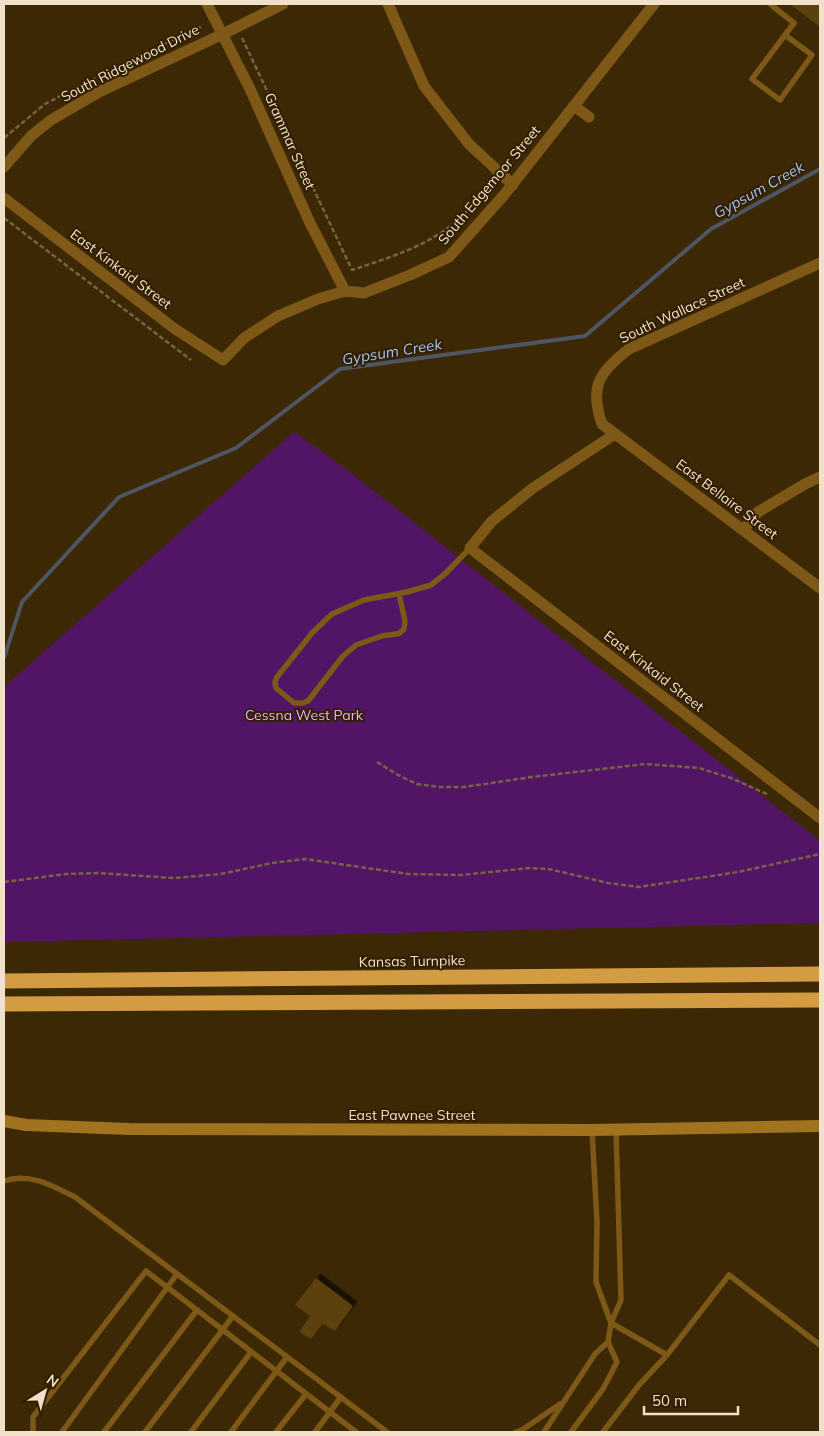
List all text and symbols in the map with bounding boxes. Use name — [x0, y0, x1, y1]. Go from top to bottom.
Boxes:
street label: South Ridgewood Drive — [58, 20, 202, 106]
street label: Grammar Street — [261, 90, 319, 192]
street label: South Edgemoor Street — [434, 122, 544, 248]
water label: Gypsum Creek — [710, 156, 809, 222]
street label: East Kinkaid Street — [67, 225, 175, 313]
street label: South Wallace Street — [616, 273, 748, 347]
water label: Gypsum Creek — [341, 334, 444, 369]
street label: East Bellaire Street — [673, 455, 781, 543]
street label: East Kinkaid Street — [600, 626, 708, 716]
park label: Cessna West Park — [245, 706, 364, 724]
street label: Kansas Turnpike — [359, 951, 465, 971]
street label: East Pawnee Street — [348, 1106, 476, 1124]
north arrow — [20, 1366, 70, 1416]
text: N — [43, 1370, 62, 1391]
scale bar — [644, 1384, 738, 1416]
text: 50 m — [652, 1391, 687, 1410]

